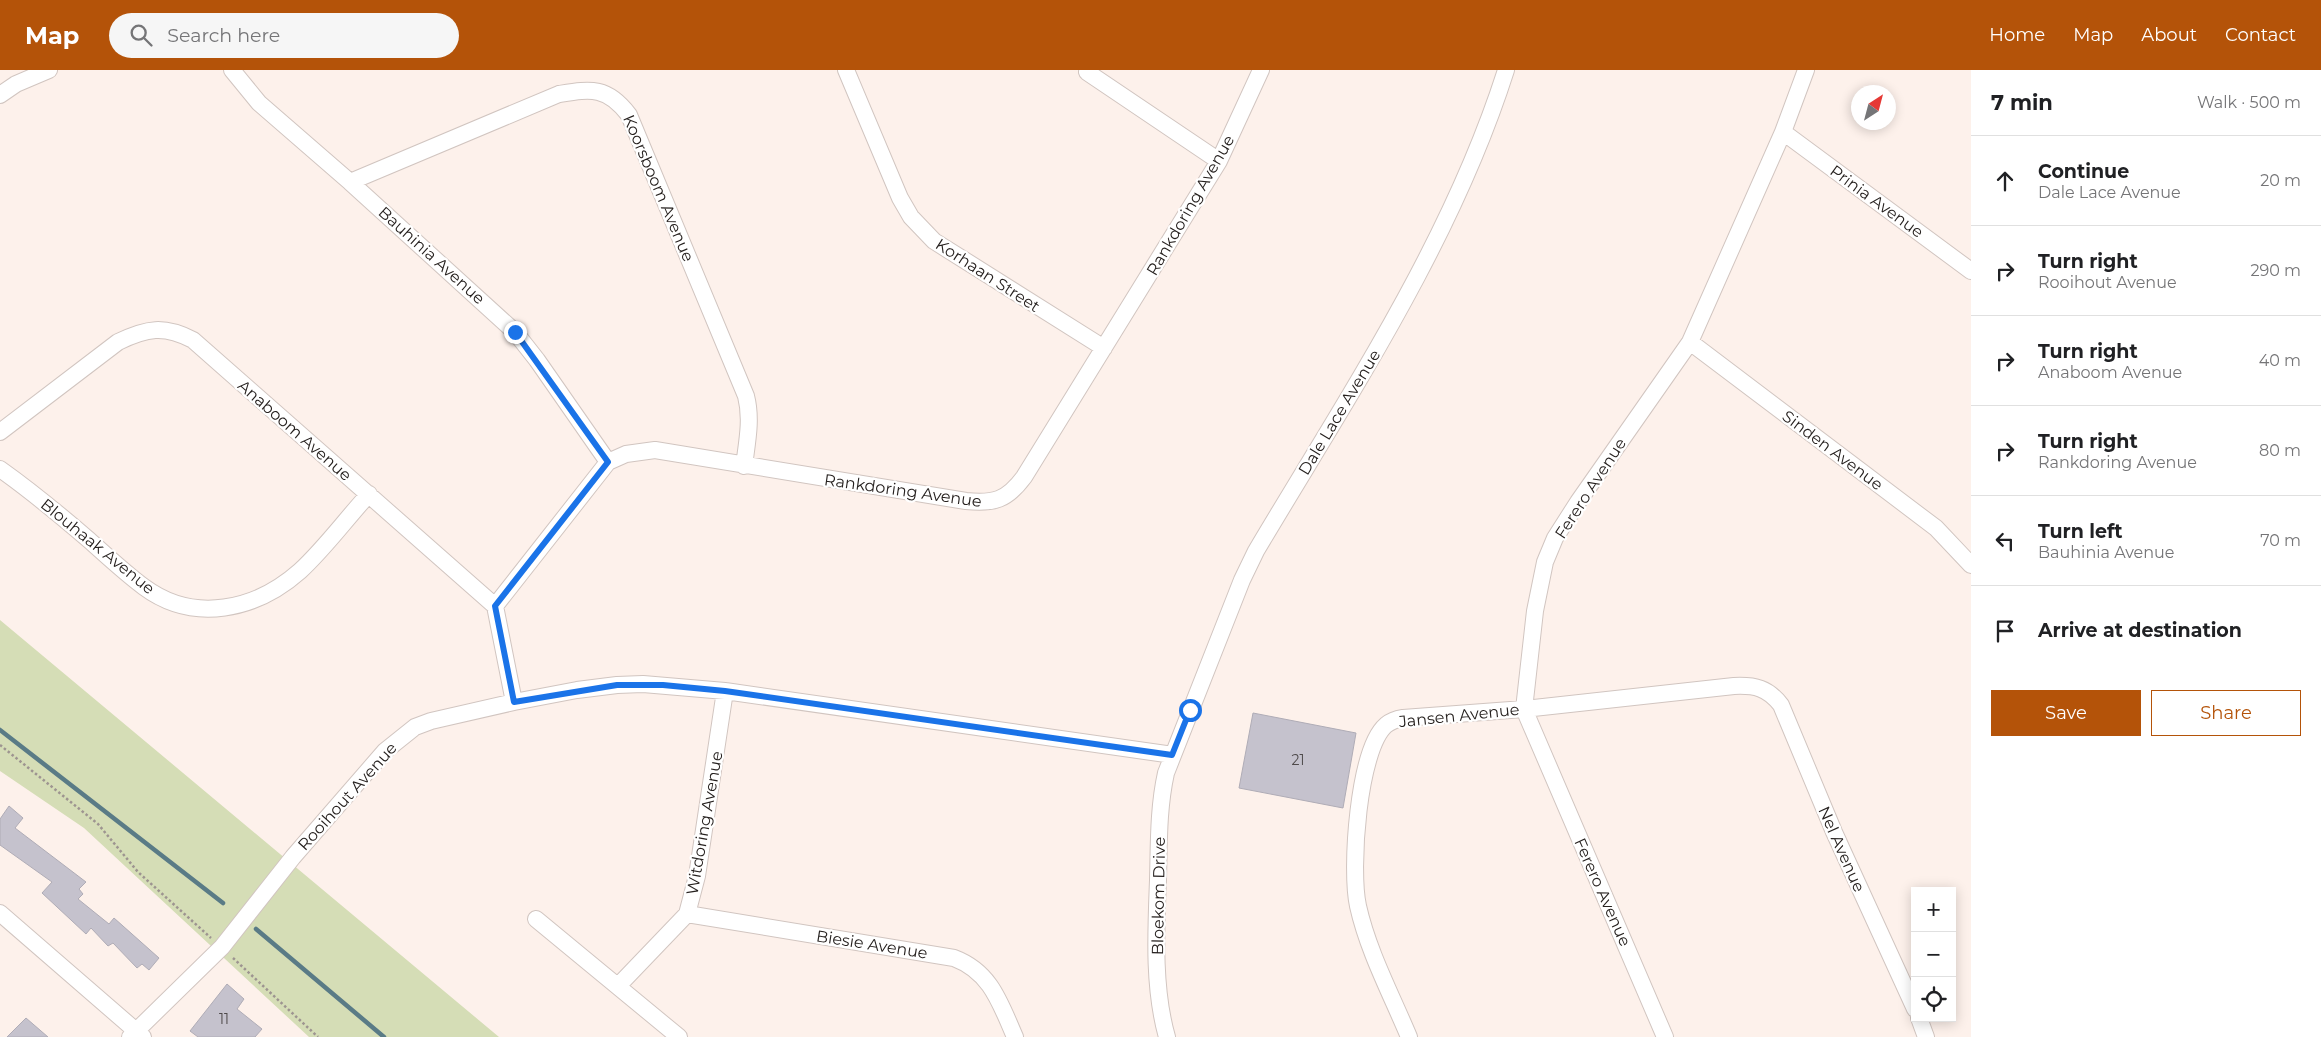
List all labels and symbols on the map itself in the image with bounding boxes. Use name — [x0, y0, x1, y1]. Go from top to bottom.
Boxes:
north arrow — [1851, 85, 1896, 130]
street label: Koorsboom Avenue — [619, 112, 698, 264]
street label: Rankdoring Avenue — [1143, 132, 1238, 279]
street label: Prinia Avenue — [1826, 161, 1927, 242]
street label: Bauhinia Avenue — [375, 203, 489, 308]
street label: Korhaan Street — [932, 235, 1044, 316]
route end — [504, 321, 527, 344]
street label: Dale Lace Avenue — [1295, 346, 1384, 478]
street label: Anaboom Avenue — [234, 376, 355, 485]
street label: Sinden Avenue — [1779, 406, 1887, 494]
street label: Ferero Avenue — [1551, 434, 1630, 542]
street label: Rankdoring Avenue — [823, 470, 983, 511]
street label: Blouhaak Avenue — [37, 495, 158, 598]
route start — [1179, 699, 1202, 722]
street label: Jansen Avenue — [1397, 700, 1520, 731]
street label: Rooihout Avenue — [294, 738, 401, 854]
street label: Witdoring Avenue — [682, 750, 726, 896]
house number: 21 — [1291, 751, 1305, 769]
street label: Nel Avenue — [1814, 804, 1869, 895]
street label: Ferero Avenue — [1570, 835, 1635, 949]
street label: Bloekom Drive — [1148, 837, 1169, 955]
street label: Biesie Avenue — [815, 926, 929, 963]
house number: 11 — [219, 1010, 229, 1028]

